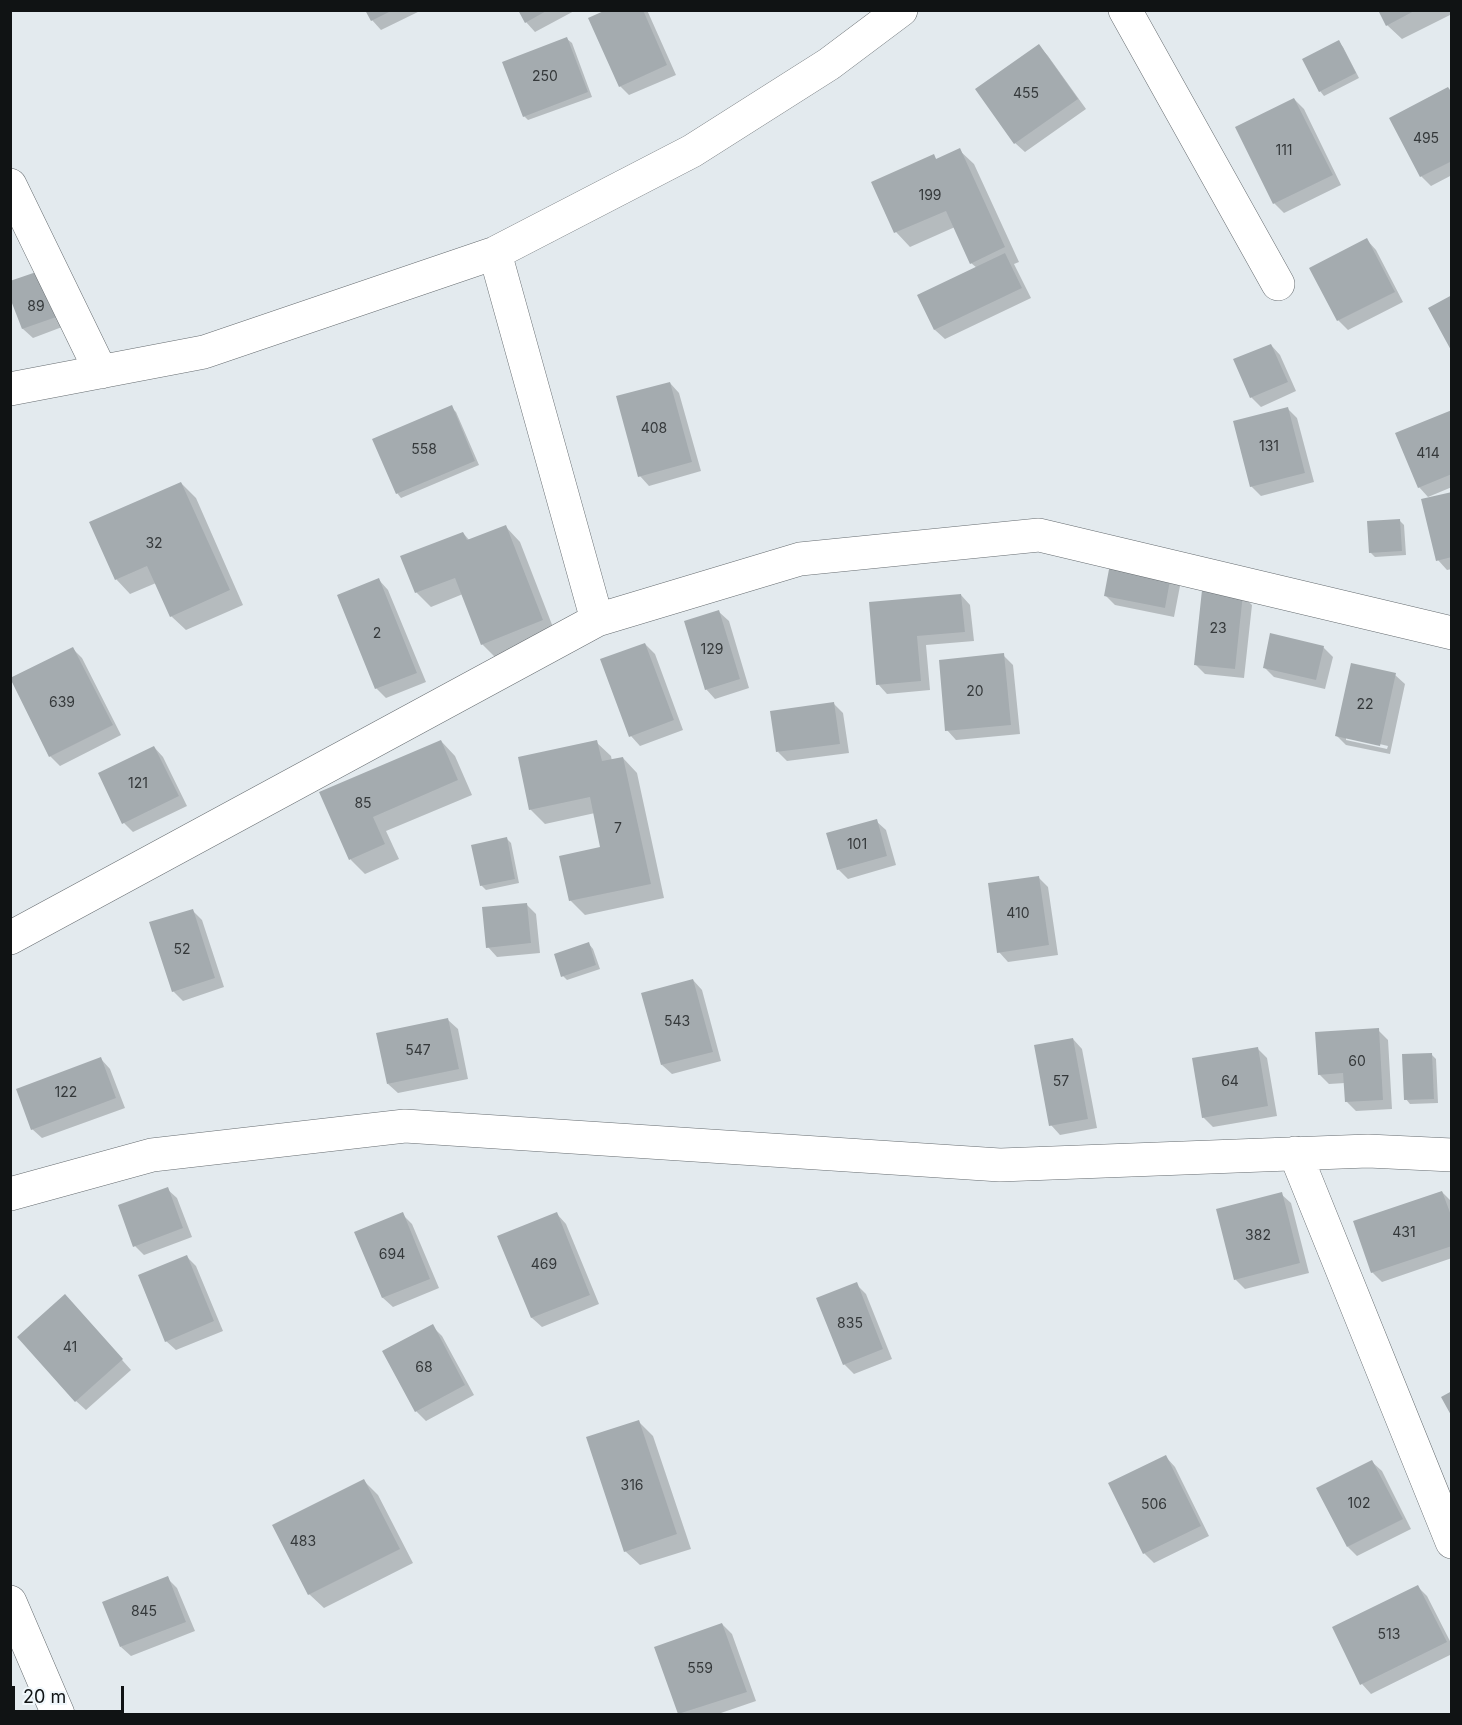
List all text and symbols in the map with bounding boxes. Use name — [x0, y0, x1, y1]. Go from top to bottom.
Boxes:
house number: 250 — [532, 69, 558, 85]
house number: 455 — [1013, 86, 1039, 102]
house number: 495 — [1413, 131, 1439, 147]
house number: 111 — [1275, 143, 1293, 159]
house number: 199 — [918, 188, 942, 204]
house number: 89 — [27, 299, 45, 315]
house number: 408 — [641, 421, 667, 437]
house number: 131 — [1259, 439, 1279, 455]
house number: 558 — [411, 442, 437, 458]
house number: 414 — [1416, 446, 1440, 462]
house number: 32 — [145, 536, 163, 552]
house number: 23 — [1209, 621, 1227, 637]
house number: 2 — [373, 626, 381, 642]
house number: 129 — [701, 642, 723, 658]
house number: 20 — [966, 684, 984, 700]
house number: 639 — [49, 695, 75, 711]
house number: 22 — [1356, 697, 1374, 713]
house number: 121 — [128, 776, 148, 792]
house number: 85 — [354, 796, 372, 812]
house number: 7 — [614, 821, 622, 837]
house number: 101 — [847, 837, 867, 853]
house number: 410 — [1006, 906, 1030, 922]
house number: 52 — [173, 942, 191, 958]
house number: 543 — [664, 1014, 690, 1030]
house number: 547 — [405, 1043, 431, 1059]
house number: 60 — [1348, 1054, 1366, 1070]
house number: 57 — [1053, 1074, 1069, 1090]
house number: 64 — [1221, 1074, 1239, 1090]
house number: 122 — [55, 1085, 77, 1101]
house number: 431 — [1392, 1225, 1416, 1241]
house number: 382 — [1245, 1228, 1271, 1244]
house number: 694 — [379, 1247, 405, 1263]
house number: 469 — [531, 1257, 557, 1273]
house number: 835 — [837, 1316, 863, 1332]
house number: 41 — [63, 1340, 77, 1356]
house number: 68 — [415, 1360, 433, 1376]
house number: 316 — [620, 1478, 644, 1494]
house number: 102 — [1347, 1496, 1371, 1512]
house number: 506 — [1141, 1497, 1167, 1513]
house number: 483 — [290, 1534, 316, 1550]
house number: 845 — [131, 1604, 157, 1620]
house number: 513 — [1378, 1627, 1400, 1643]
house number: 559 — [687, 1661, 713, 1677]
scale bar — [15, 1674, 128, 1712]
text: 20 m — [23, 1686, 66, 1707]

